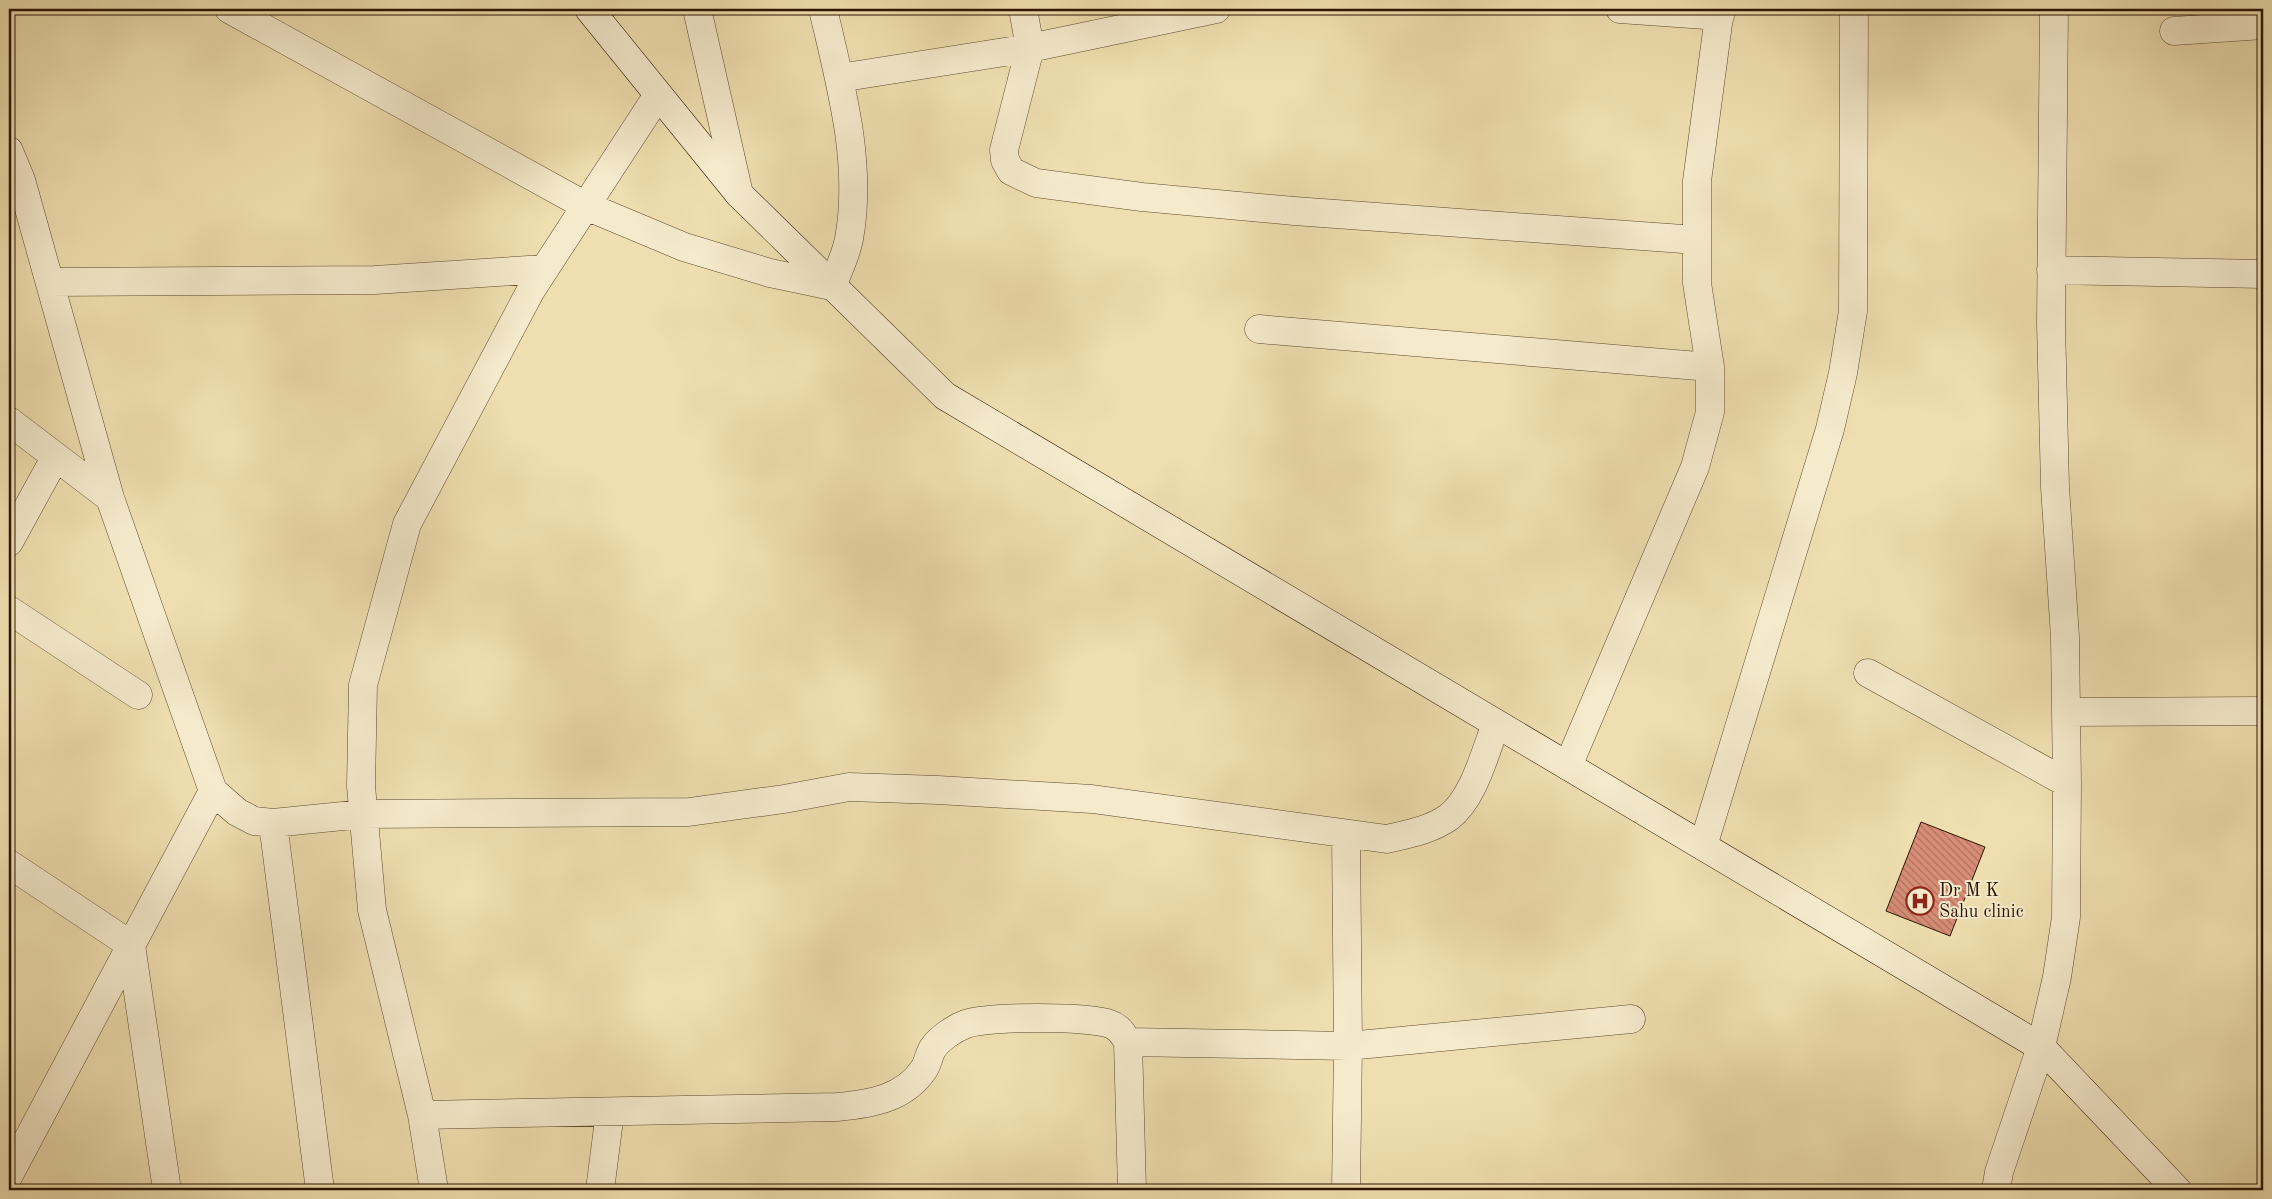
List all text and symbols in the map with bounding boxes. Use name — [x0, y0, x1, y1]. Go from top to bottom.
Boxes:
place label: Dr M K Sahu clinic — [1939, 882, 2024, 921]
hospital icon: Dr M K Sahu clinic — [1905, 886, 1935, 916]

